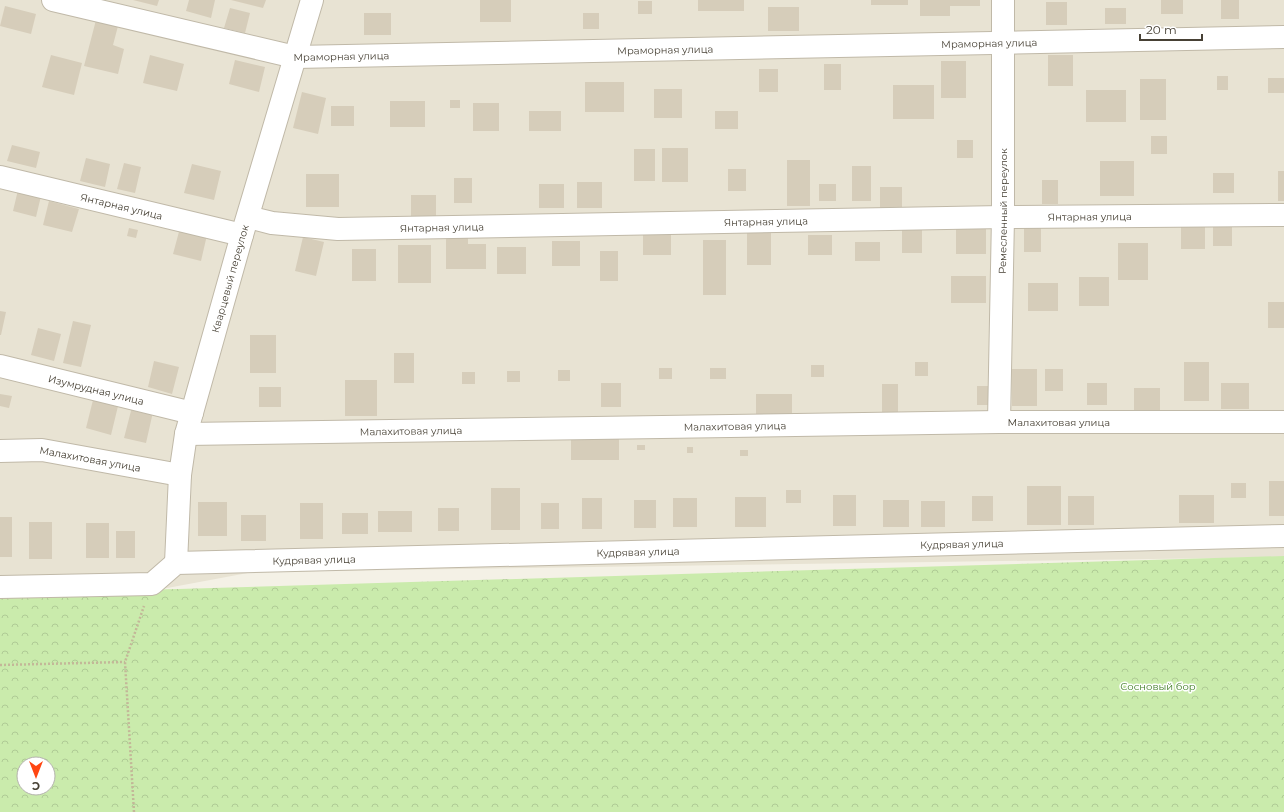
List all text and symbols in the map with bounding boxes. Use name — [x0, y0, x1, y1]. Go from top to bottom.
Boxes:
scale bar — [1140, 16, 1202, 42]
text: 20 m — [1146, 22, 1177, 37]
street label: Мраморная улица — [941, 36, 1037, 51]
street label: Мраморная улица — [617, 43, 713, 57]
street label: Мраморная улица — [293, 49, 390, 64]
street label: Ремесленный переулок — [996, 148, 1010, 274]
street label: Янтарная улица — [79, 191, 164, 223]
street label: Янтарная улица — [1048, 210, 1132, 224]
street label: Янтарная улица — [724, 215, 808, 229]
street label: Янтарная улица — [400, 220, 484, 235]
street label: Кварцевый переулок — [209, 223, 252, 334]
street label: Изумрудная улица — [47, 372, 145, 408]
street label: Малахитовая улица — [1008, 416, 1110, 429]
street label: Малахитовая улица — [684, 419, 786, 434]
street label: Малахитовая улица — [360, 424, 462, 438]
street label: Малахитовая улица — [38, 444, 142, 475]
street label: Кудрявая улица — [920, 537, 1004, 552]
street label: Кудрявая улица — [596, 545, 680, 560]
street label: Кудрявая улица — [272, 553, 356, 568]
park label: Сосновый бор — [1120, 680, 1196, 693]
north arrow — [16, 756, 56, 796]
text: С — [32, 779, 40, 793]

